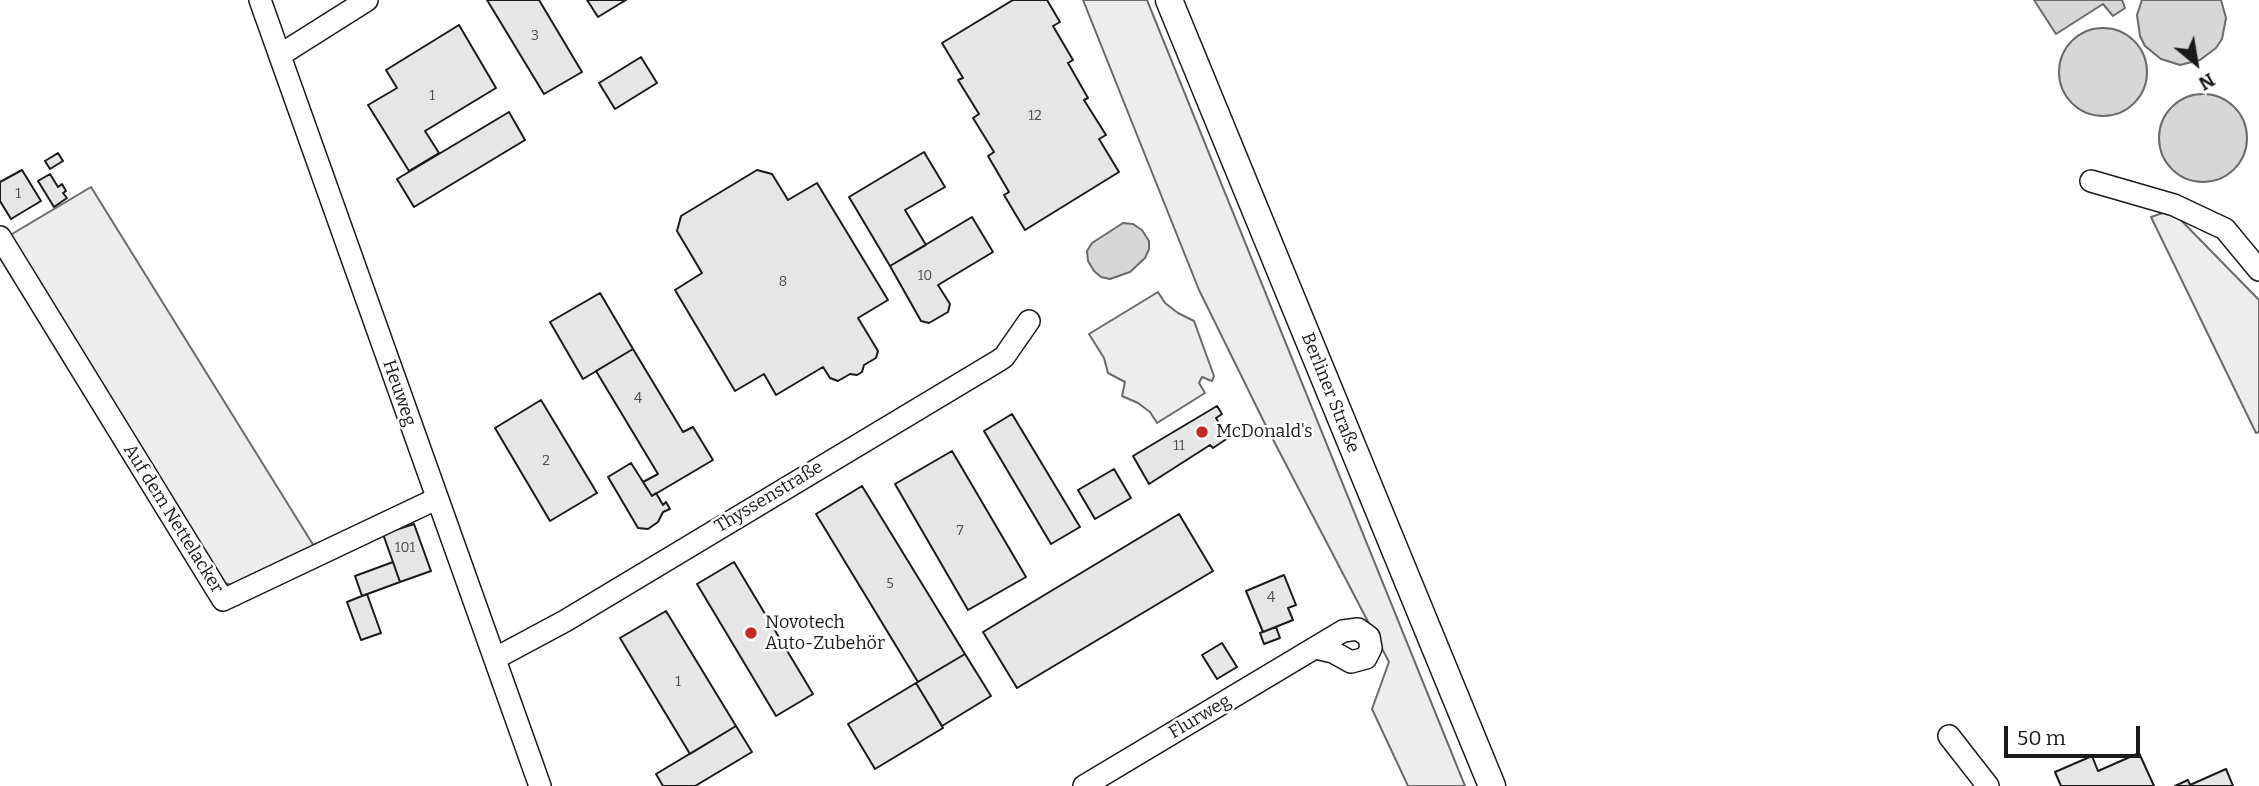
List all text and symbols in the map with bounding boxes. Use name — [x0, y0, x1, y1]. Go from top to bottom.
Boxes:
house number: 3 — [531, 28, 539, 44]
north arrow — [2161, 28, 2231, 98]
text: N — [2195, 68, 2219, 95]
house number: 1 — [429, 88, 435, 104]
house number: 12 — [1028, 108, 1042, 124]
house number: 1 — [15, 186, 21, 202]
house number: 10 — [918, 268, 932, 284]
house number: 8 — [779, 274, 787, 290]
street label: Berliner Straße — [1296, 330, 1364, 456]
street label: Heuweg — [378, 357, 420, 429]
house number: 4 — [634, 391, 642, 407]
place label: McDonald's — [1216, 421, 1313, 443]
marker: McDonald's — [1194, 424, 1210, 440]
house number: 11 — [1173, 438, 1185, 454]
street label: Auf dem Nettelacker — [118, 440, 228, 598]
house number: 2 — [542, 453, 550, 469]
street label: Thyssenstraße — [711, 456, 827, 538]
house number: 7 — [956, 523, 964, 539]
house number: 101 — [395, 540, 415, 556]
house number: 5 — [886, 576, 894, 592]
house number: 4 — [1267, 590, 1275, 606]
place label: Novotech Auto-Zubehör — [765, 612, 885, 654]
marker: Novotech Auto-Zubehör — [743, 625, 759, 641]
house number: 1 — [675, 674, 681, 690]
street label: Flurweg — [1165, 690, 1235, 744]
scale bar — [2007, 712, 2144, 756]
text: 50 m — [2017, 725, 2066, 751]

